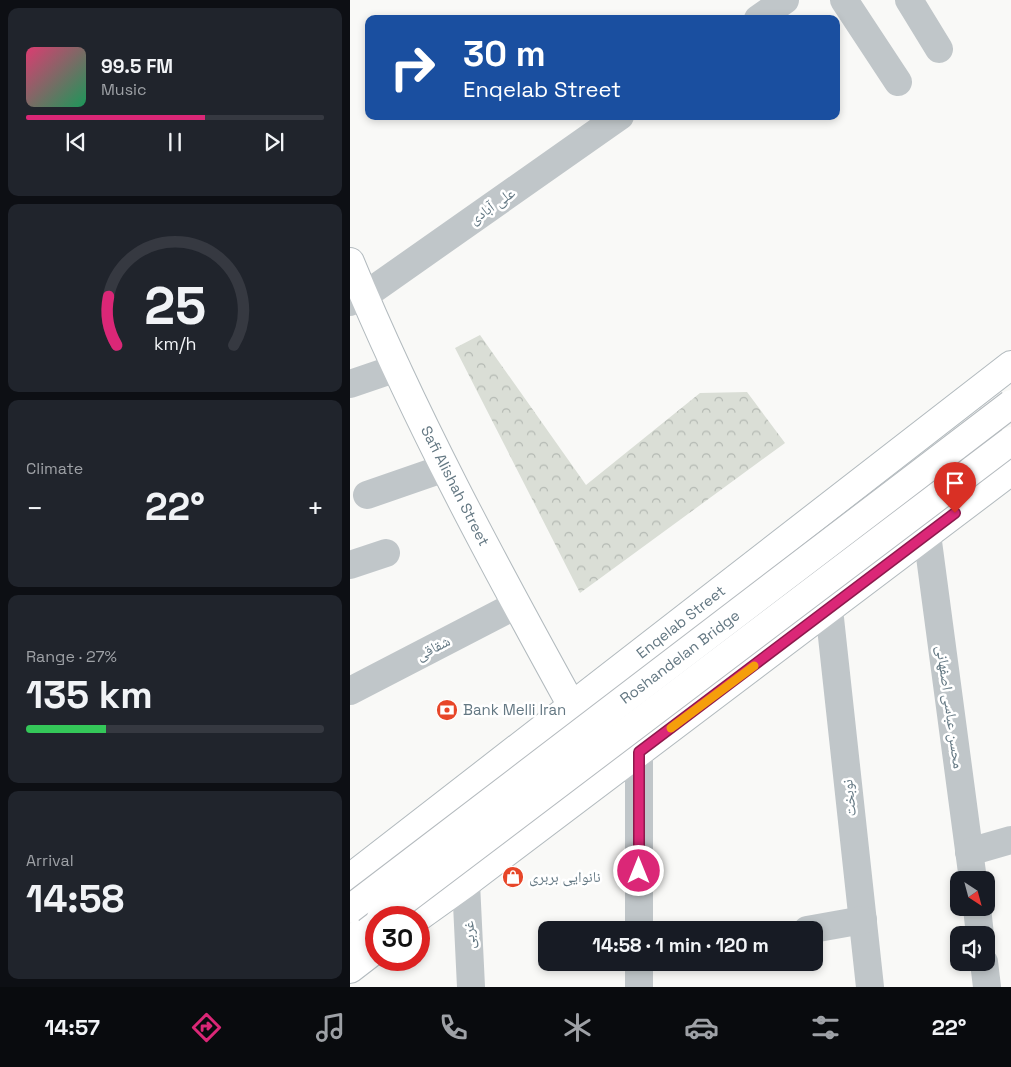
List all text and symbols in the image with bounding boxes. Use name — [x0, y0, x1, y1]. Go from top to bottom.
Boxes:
text: 30 m — [463, 32, 546, 76]
icon: right — [380, 35, 445, 100]
text: 99.5 FM — [101, 54, 173, 79]
text: Enqelab Street — [463, 75, 621, 103]
text: Music — [101, 79, 147, 100]
icon: previous — [62, 128, 90, 156]
icon: pause — [161, 128, 189, 156]
icon: next — [260, 128, 288, 156]
street label: علی آبادی — [465, 183, 520, 229]
text: 25 — [144, 273, 206, 339]
text: km/h — [154, 332, 196, 355]
street label: Safi Alishah Street — [417, 422, 494, 549]
text: Climate — [26, 458, 83, 479]
pin — [934, 462, 976, 513]
icon: arrive — [941, 469, 969, 497]
text: 22° — [145, 483, 205, 531]
text: − — [26, 490, 43, 526]
text: + — [307, 490, 324, 526]
street label: Enqelab Street — [632, 581, 729, 662]
street label: Roshandelan Bridge — [616, 605, 743, 708]
street label: شقاقی — [412, 631, 454, 665]
street label: محسن عباسی اصفهانی — [931, 644, 969, 770]
text: Range · 27% — [26, 646, 117, 667]
text: 135 km — [26, 671, 153, 719]
bank icon: Bank Melli Iran — [435, 698, 459, 722]
place label: Bank Melli Iran — [463, 700, 566, 719]
street label: نوبخت — [837, 778, 860, 818]
position arrow — [612, 844, 664, 896]
text: Arrival — [26, 850, 74, 871]
shop icon: نانوایی بربری — [501, 865, 525, 889]
place label: نانوایی بربری — [529, 867, 601, 887]
north arrow — [950, 871, 995, 916]
map controls — [950, 871, 995, 971]
text: 14:58 — [26, 875, 124, 923]
speed limit sign: 30 — [365, 906, 430, 971]
street label: غربی — [458, 920, 480, 950]
button: sound — [950, 926, 995, 971]
text: 14:58 · 1 min · 120 m — [592, 933, 769, 958]
icon: directions — [189, 1010, 224, 1045]
icon: music — [313, 1010, 348, 1045]
icon: phone — [436, 1010, 471, 1045]
icon: climate — [560, 1010, 595, 1045]
icon: car — [684, 1010, 719, 1045]
icon: filters — [808, 1010, 843, 1045]
text: 14:57 — [44, 1013, 100, 1041]
text: 22° — [932, 1013, 967, 1041]

